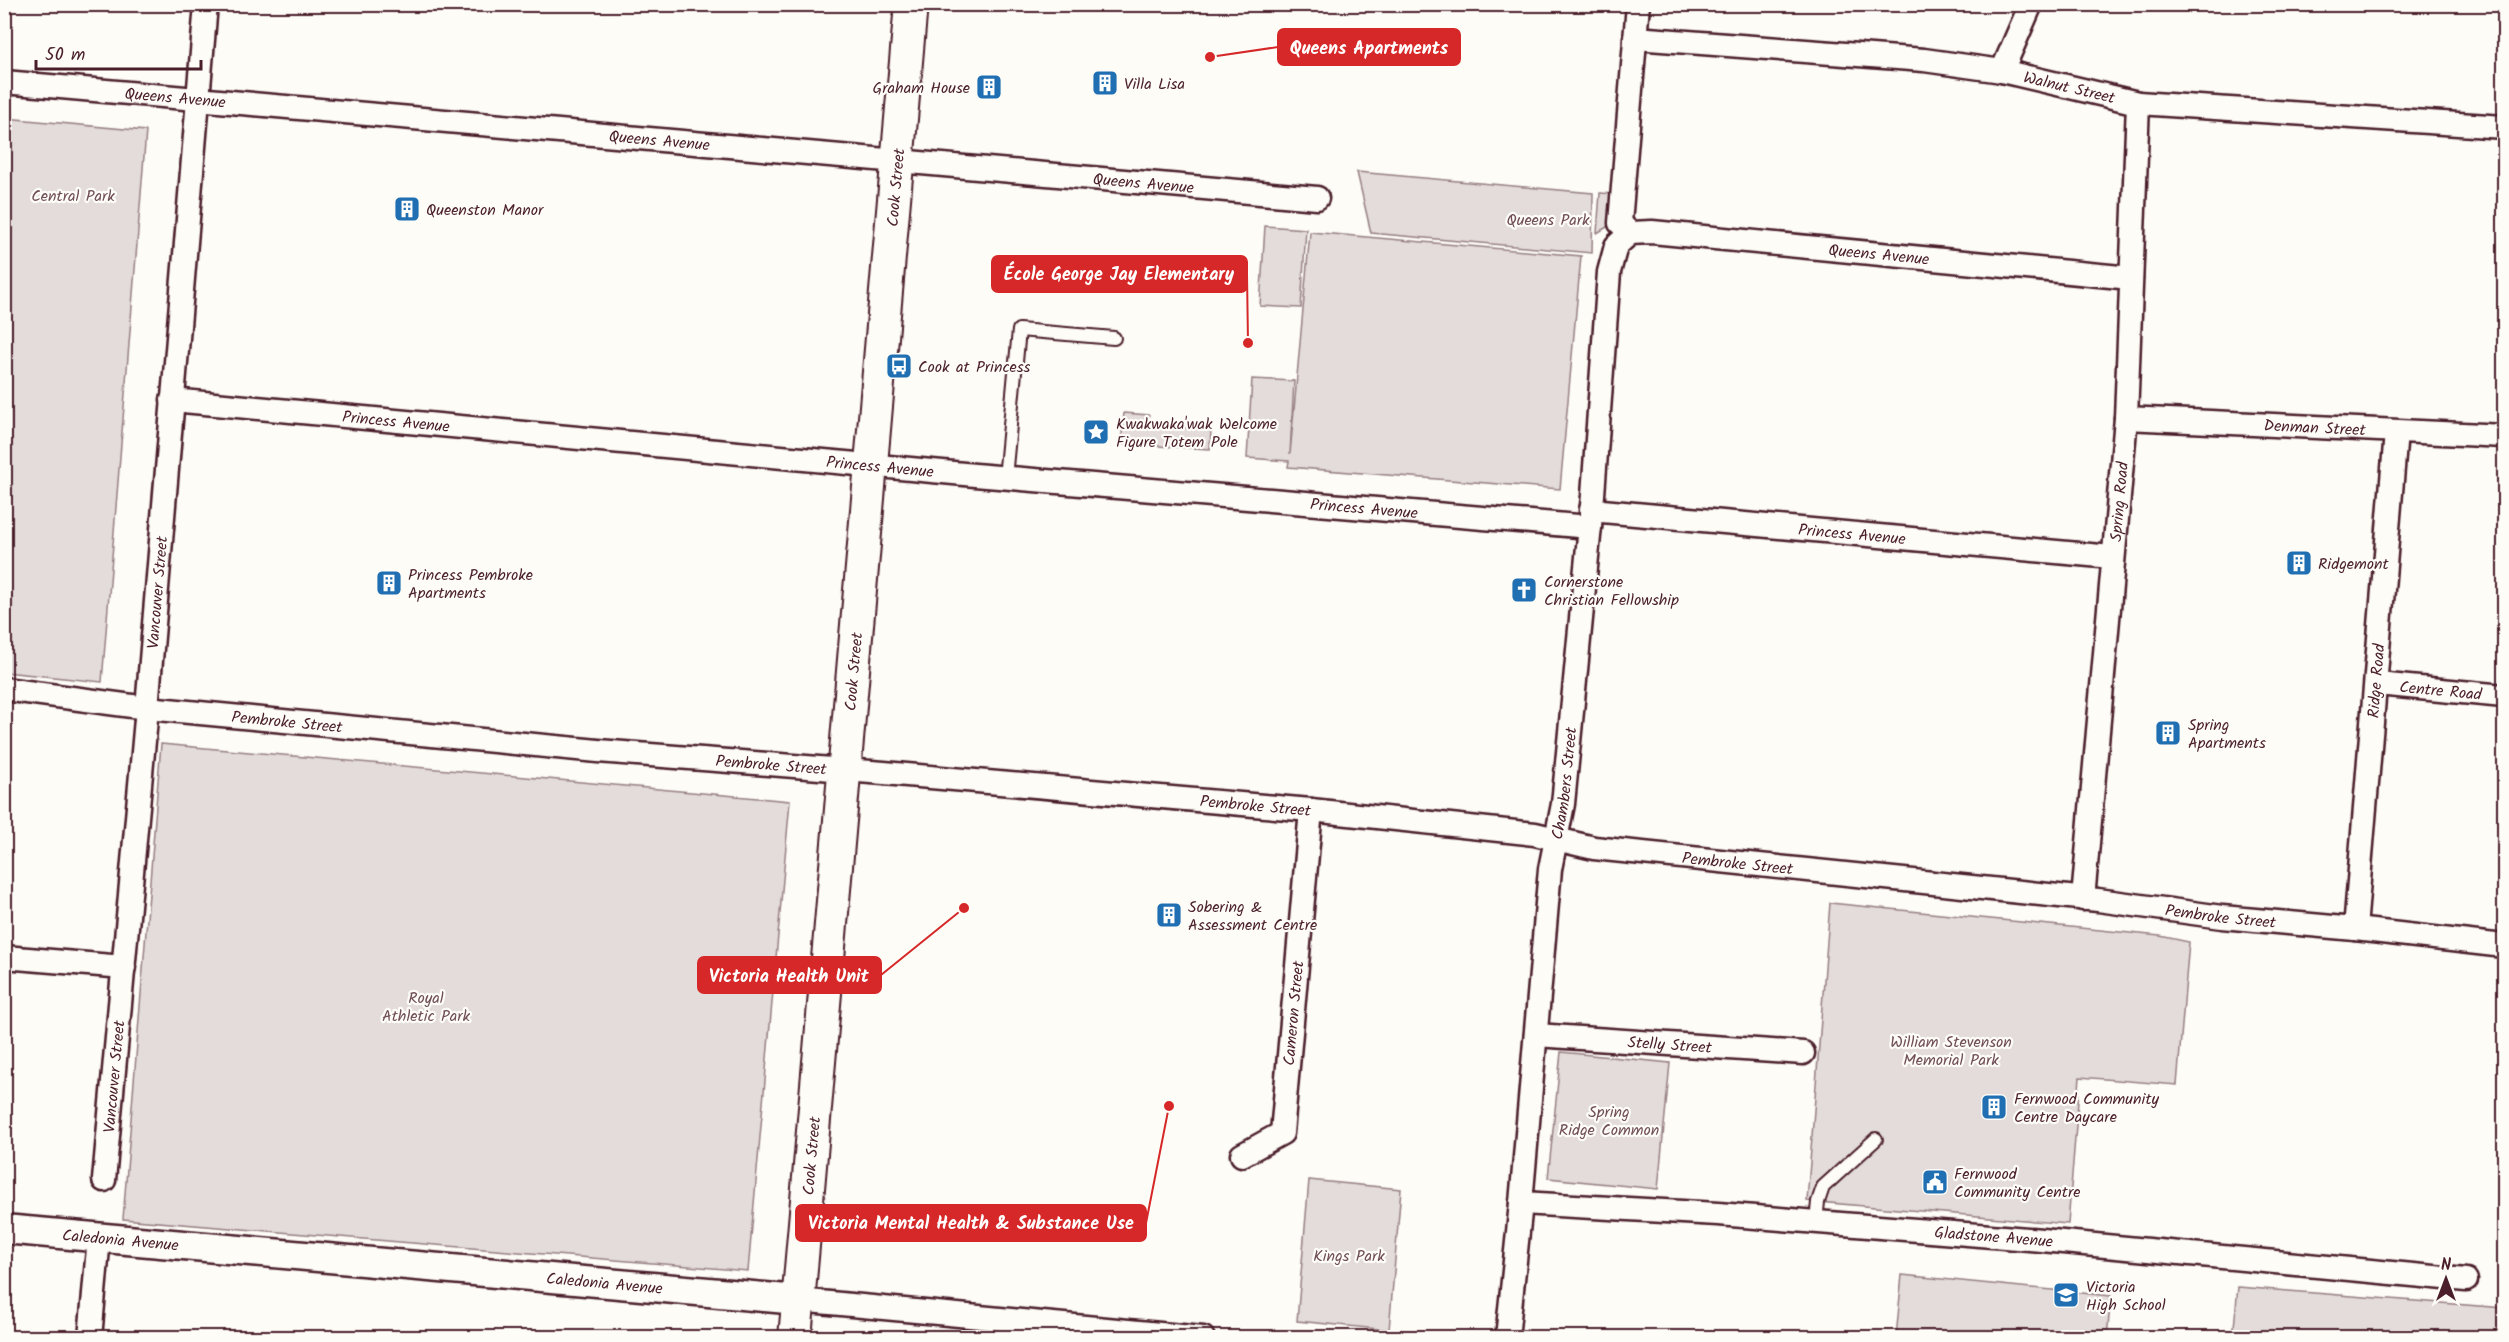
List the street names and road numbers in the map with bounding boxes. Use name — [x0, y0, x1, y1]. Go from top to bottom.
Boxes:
street label: Walnut Street — [2021, 65, 2118, 111]
street label: Queens Avenue — [124, 82, 227, 116]
street label: Queens Avenue — [608, 124, 711, 158]
street label: Cook Street — [881, 146, 912, 228]
street label: Queens Avenue — [1092, 167, 1195, 201]
street label: Queens Avenue — [1827, 238, 1930, 273]
street label: Princess Avenue — [341, 405, 451, 440]
street label: Denman Street — [2263, 414, 2367, 443]
street label: Princess Avenue — [825, 450, 935, 485]
street label: Spring Road — [2104, 460, 2136, 543]
street label: Princess Avenue — [1309, 492, 1419, 526]
street label: Princess Avenue — [1797, 518, 1907, 552]
street label: Vancouver Street — [141, 534, 175, 650]
street label: Cook Street — [839, 631, 870, 712]
street label: Ridge Road — [2361, 642, 2393, 719]
street label: Centre Road — [2398, 675, 2484, 708]
street label: Pembroke Street — [230, 705, 344, 741]
street label: Chambers Street — [1545, 725, 1584, 842]
street label: Pembroke Street — [715, 749, 828, 783]
street label: Pembroke Street — [1199, 789, 1313, 824]
street label: Pembroke Street — [1681, 846, 1795, 883]
street label: Pembroke Street — [2163, 898, 2278, 936]
street label: Cameron Street — [1277, 959, 1311, 1067]
street label: Vancouver Street — [97, 1018, 133, 1134]
street label: Stelly Street — [1627, 1030, 1713, 1061]
street label: Cook Street — [796, 1115, 828, 1196]
street label: Gladstone Avenue — [1933, 1220, 2054, 1255]
street label: Caledonia Avenue — [61, 1223, 180, 1259]
street label: Caledonia Avenue — [545, 1267, 664, 1302]

